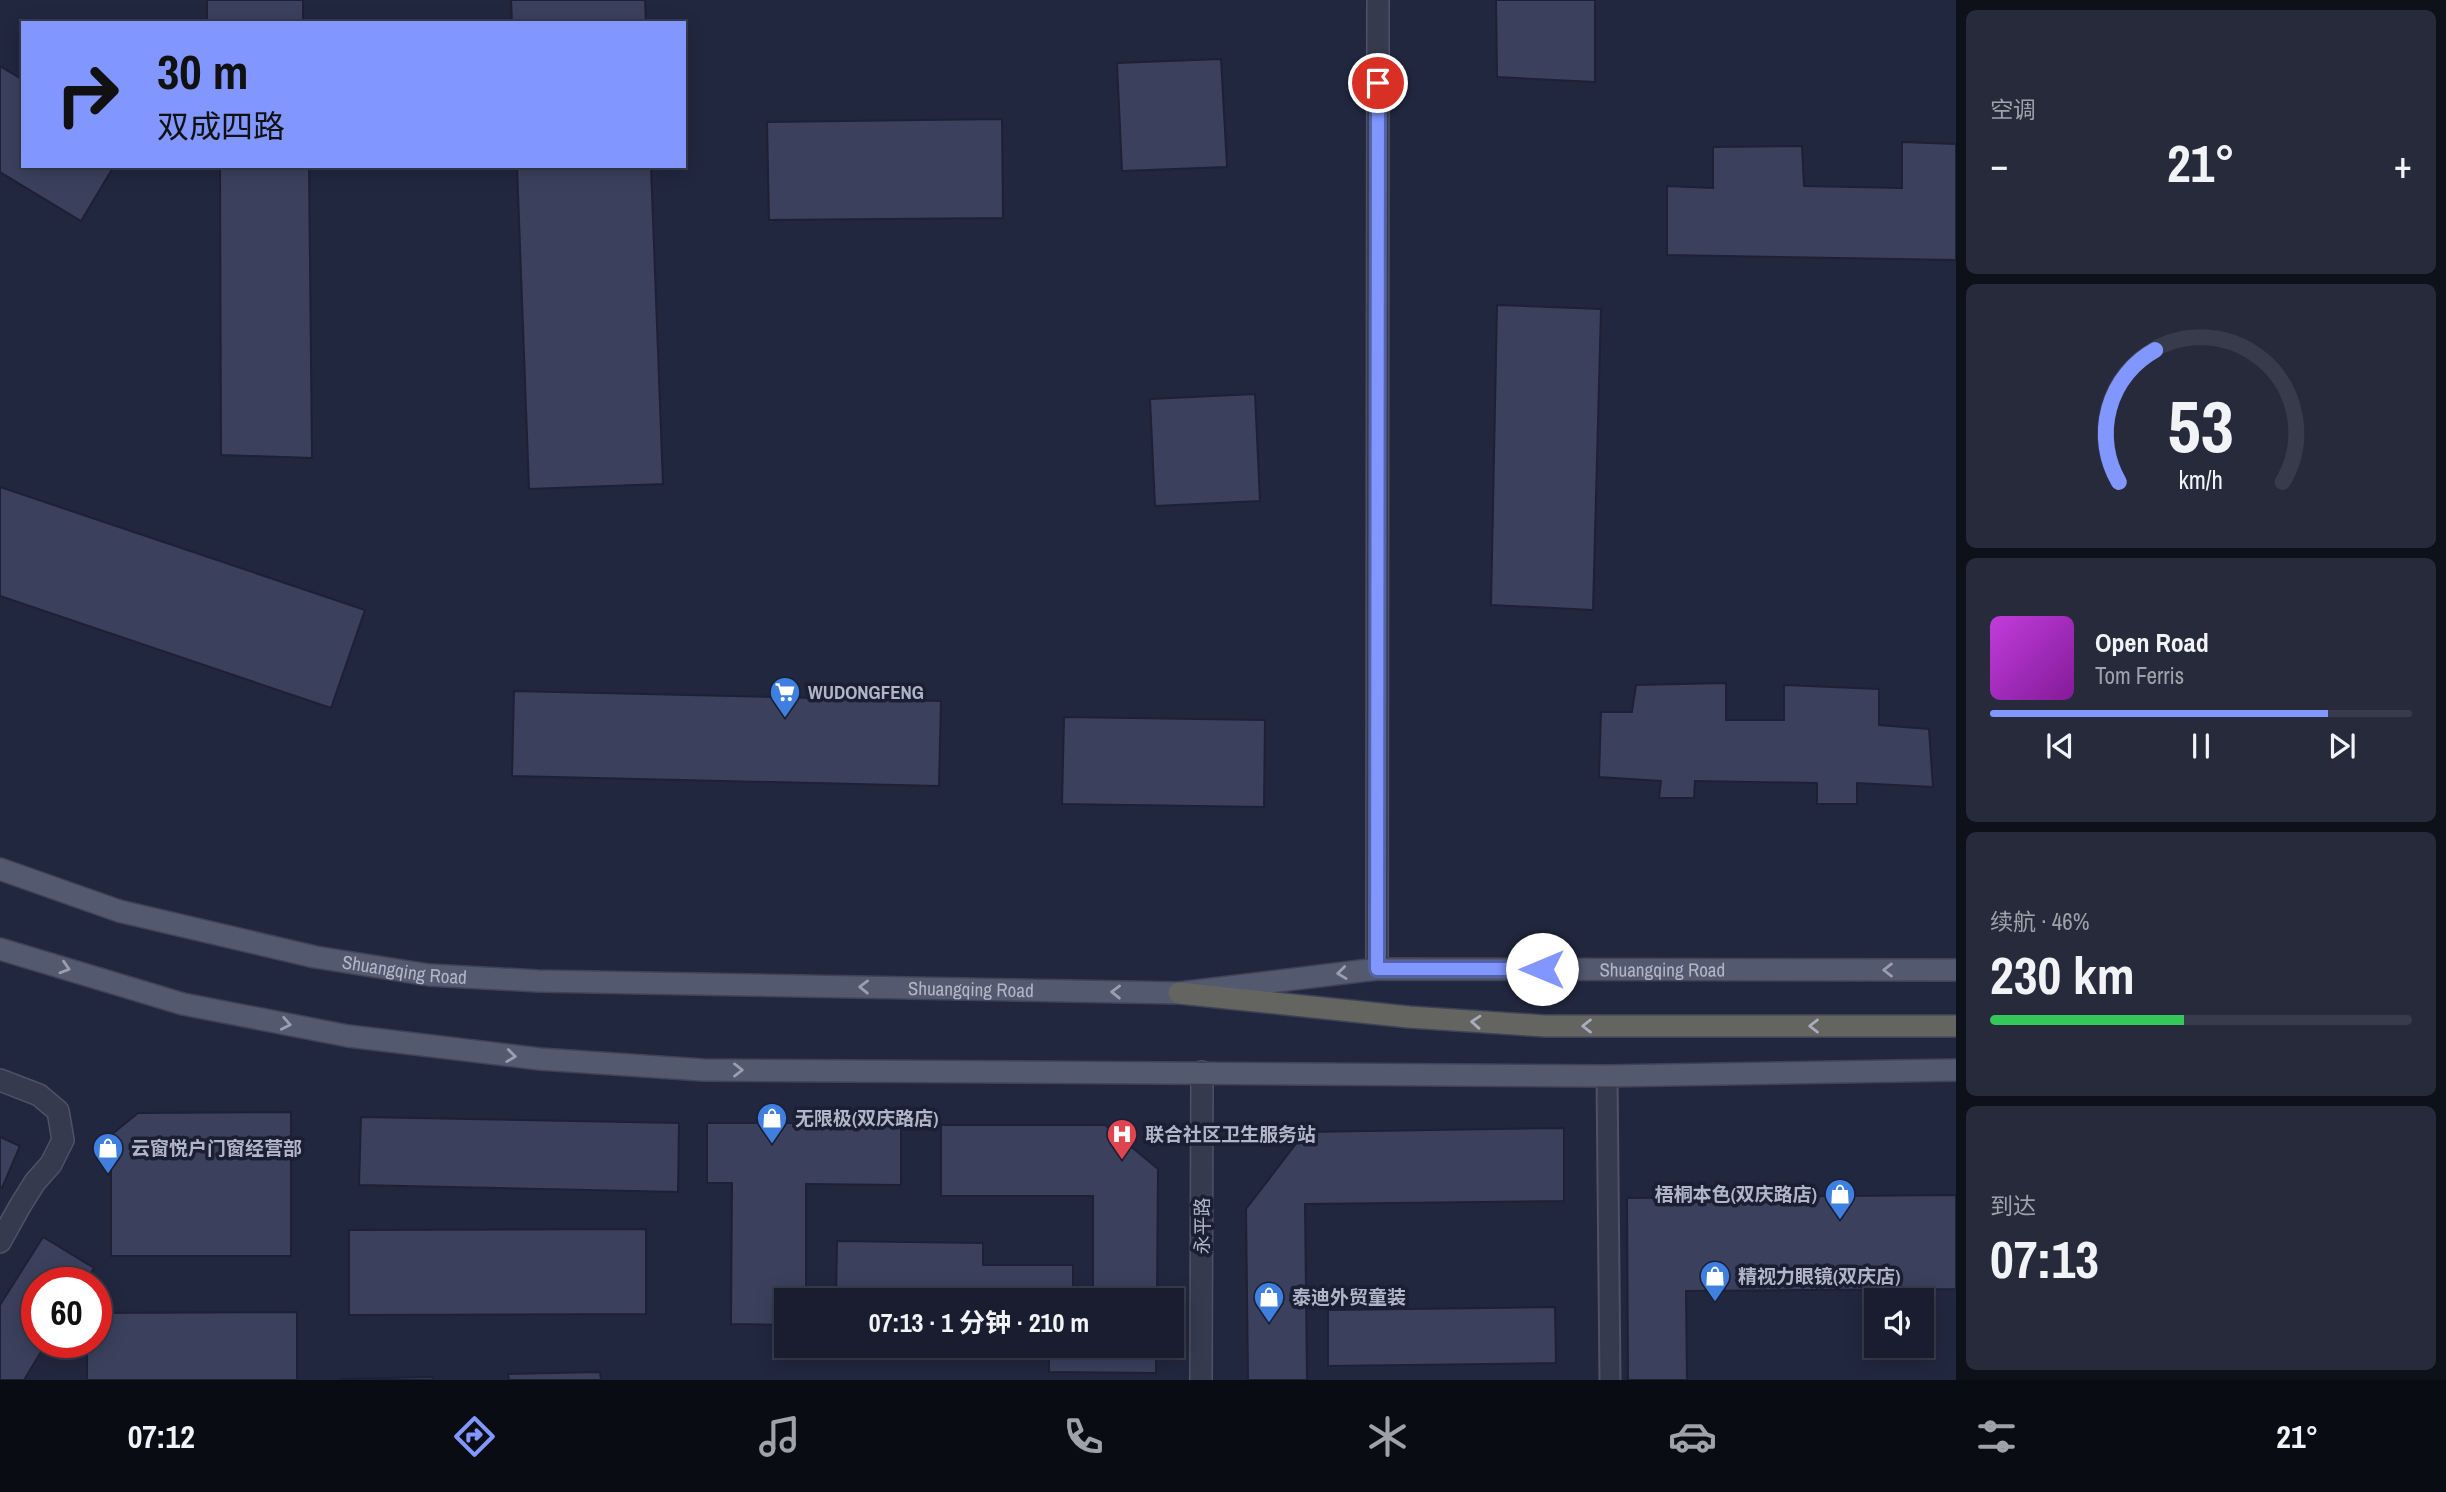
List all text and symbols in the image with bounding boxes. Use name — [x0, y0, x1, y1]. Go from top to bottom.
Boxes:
text: 30 m — [157, 38, 249, 104]
icon: right — [42, 49, 133, 140]
pin — [1348, 53, 1408, 113]
icon: arrive — [1359, 64, 1397, 102]
text: 空调 — [1990, 94, 2036, 125]
text: 双成四路 — [157, 105, 285, 148]
text: 21° — [2167, 128, 2235, 198]
text: − — [1990, 139, 2008, 190]
text: + — [2394, 139, 2412, 190]
text: 53 — [2168, 377, 2234, 475]
text: km/h — [2179, 463, 2223, 497]
text: Open Road — [2095, 625, 2209, 660]
text: Tom Ferris — [2095, 660, 2184, 691]
supermarket icon: WUDONGFENG — [768, 675, 802, 719]
place label: WUDONGFENG — [808, 679, 924, 705]
icon: previous — [2041, 727, 2079, 765]
icon: pause — [2182, 727, 2220, 765]
icon: next — [2323, 727, 2361, 765]
text: 续航 · 46% — [1990, 906, 2089, 937]
position arrow — [1505, 932, 1579, 1006]
text: 230 km — [1990, 940, 2135, 1010]
street label: Shuangqing Road — [340, 948, 468, 990]
street label: Shuangqing Road — [1599, 956, 1725, 983]
one-way arrow — [59, 960, 71, 975]
one-way arrow — [1882, 962, 1893, 978]
one-way arrow — [1336, 966, 1348, 981]
street label: Shuangqing Road — [908, 975, 1034, 1003]
one-way arrow — [858, 980, 869, 995]
one-way arrow — [1110, 984, 1120, 1000]
one-way arrow — [1471, 1014, 1482, 1029]
one-way arrow — [280, 1015, 292, 1030]
one-way arrow — [1581, 1018, 1592, 1034]
one-way arrow — [1809, 1018, 1819, 1034]
one-way arrow — [505, 1048, 517, 1063]
one-way arrow — [733, 1062, 744, 1078]
shop icon: 无限极(双庆路店) — [755, 1101, 789, 1145]
place label: 无限极(双庆路店) — [795, 1105, 938, 1131]
hospital icon: 联合社区卫生服务站 — [1105, 1117, 1139, 1161]
place label: 联合社区卫生服务站 — [1145, 1121, 1316, 1147]
shop icon: 云窗悦户门窗经营部 — [91, 1131, 125, 1175]
place label: 云窗悦户门窗经营部 — [131, 1135, 302, 1161]
shop icon: 梧桐本色(双庆路店) — [1823, 1177, 1857, 1221]
place label: 梧桐本色(双庆路店) — [1655, 1181, 1817, 1207]
text: 到达 — [1990, 1190, 2036, 1221]
street label: 永平路 — [1189, 1197, 1215, 1255]
text: 07:13 — [1990, 1224, 2099, 1294]
shop icon: 精视力眼镜(双庆店) — [1698, 1259, 1732, 1303]
place label: 精视力眼镜(双庆店) — [1738, 1263, 1900, 1289]
speed limit sign: 60 — [21, 1267, 112, 1358]
shop icon: 泰迪外贸童装 — [1252, 1280, 1286, 1324]
place label: 泰迪外贸童装 — [1292, 1284, 1406, 1310]
map controls — [1864, 1288, 1934, 1358]
button: sound — [1864, 1288, 1934, 1358]
text: 07:13 · 1 分钟 · 210 m — [869, 1305, 1089, 1340]
icon: directions — [450, 1412, 499, 1461]
icon: music — [755, 1412, 804, 1461]
icon: phone — [1059, 1412, 1108, 1461]
icon: climate — [1363, 1412, 1412, 1461]
icon: car — [1668, 1412, 1717, 1461]
icon: filters — [1972, 1412, 2021, 1461]
text: 07:12 — [128, 1415, 195, 1458]
text: 21° — [2276, 1415, 2318, 1458]

